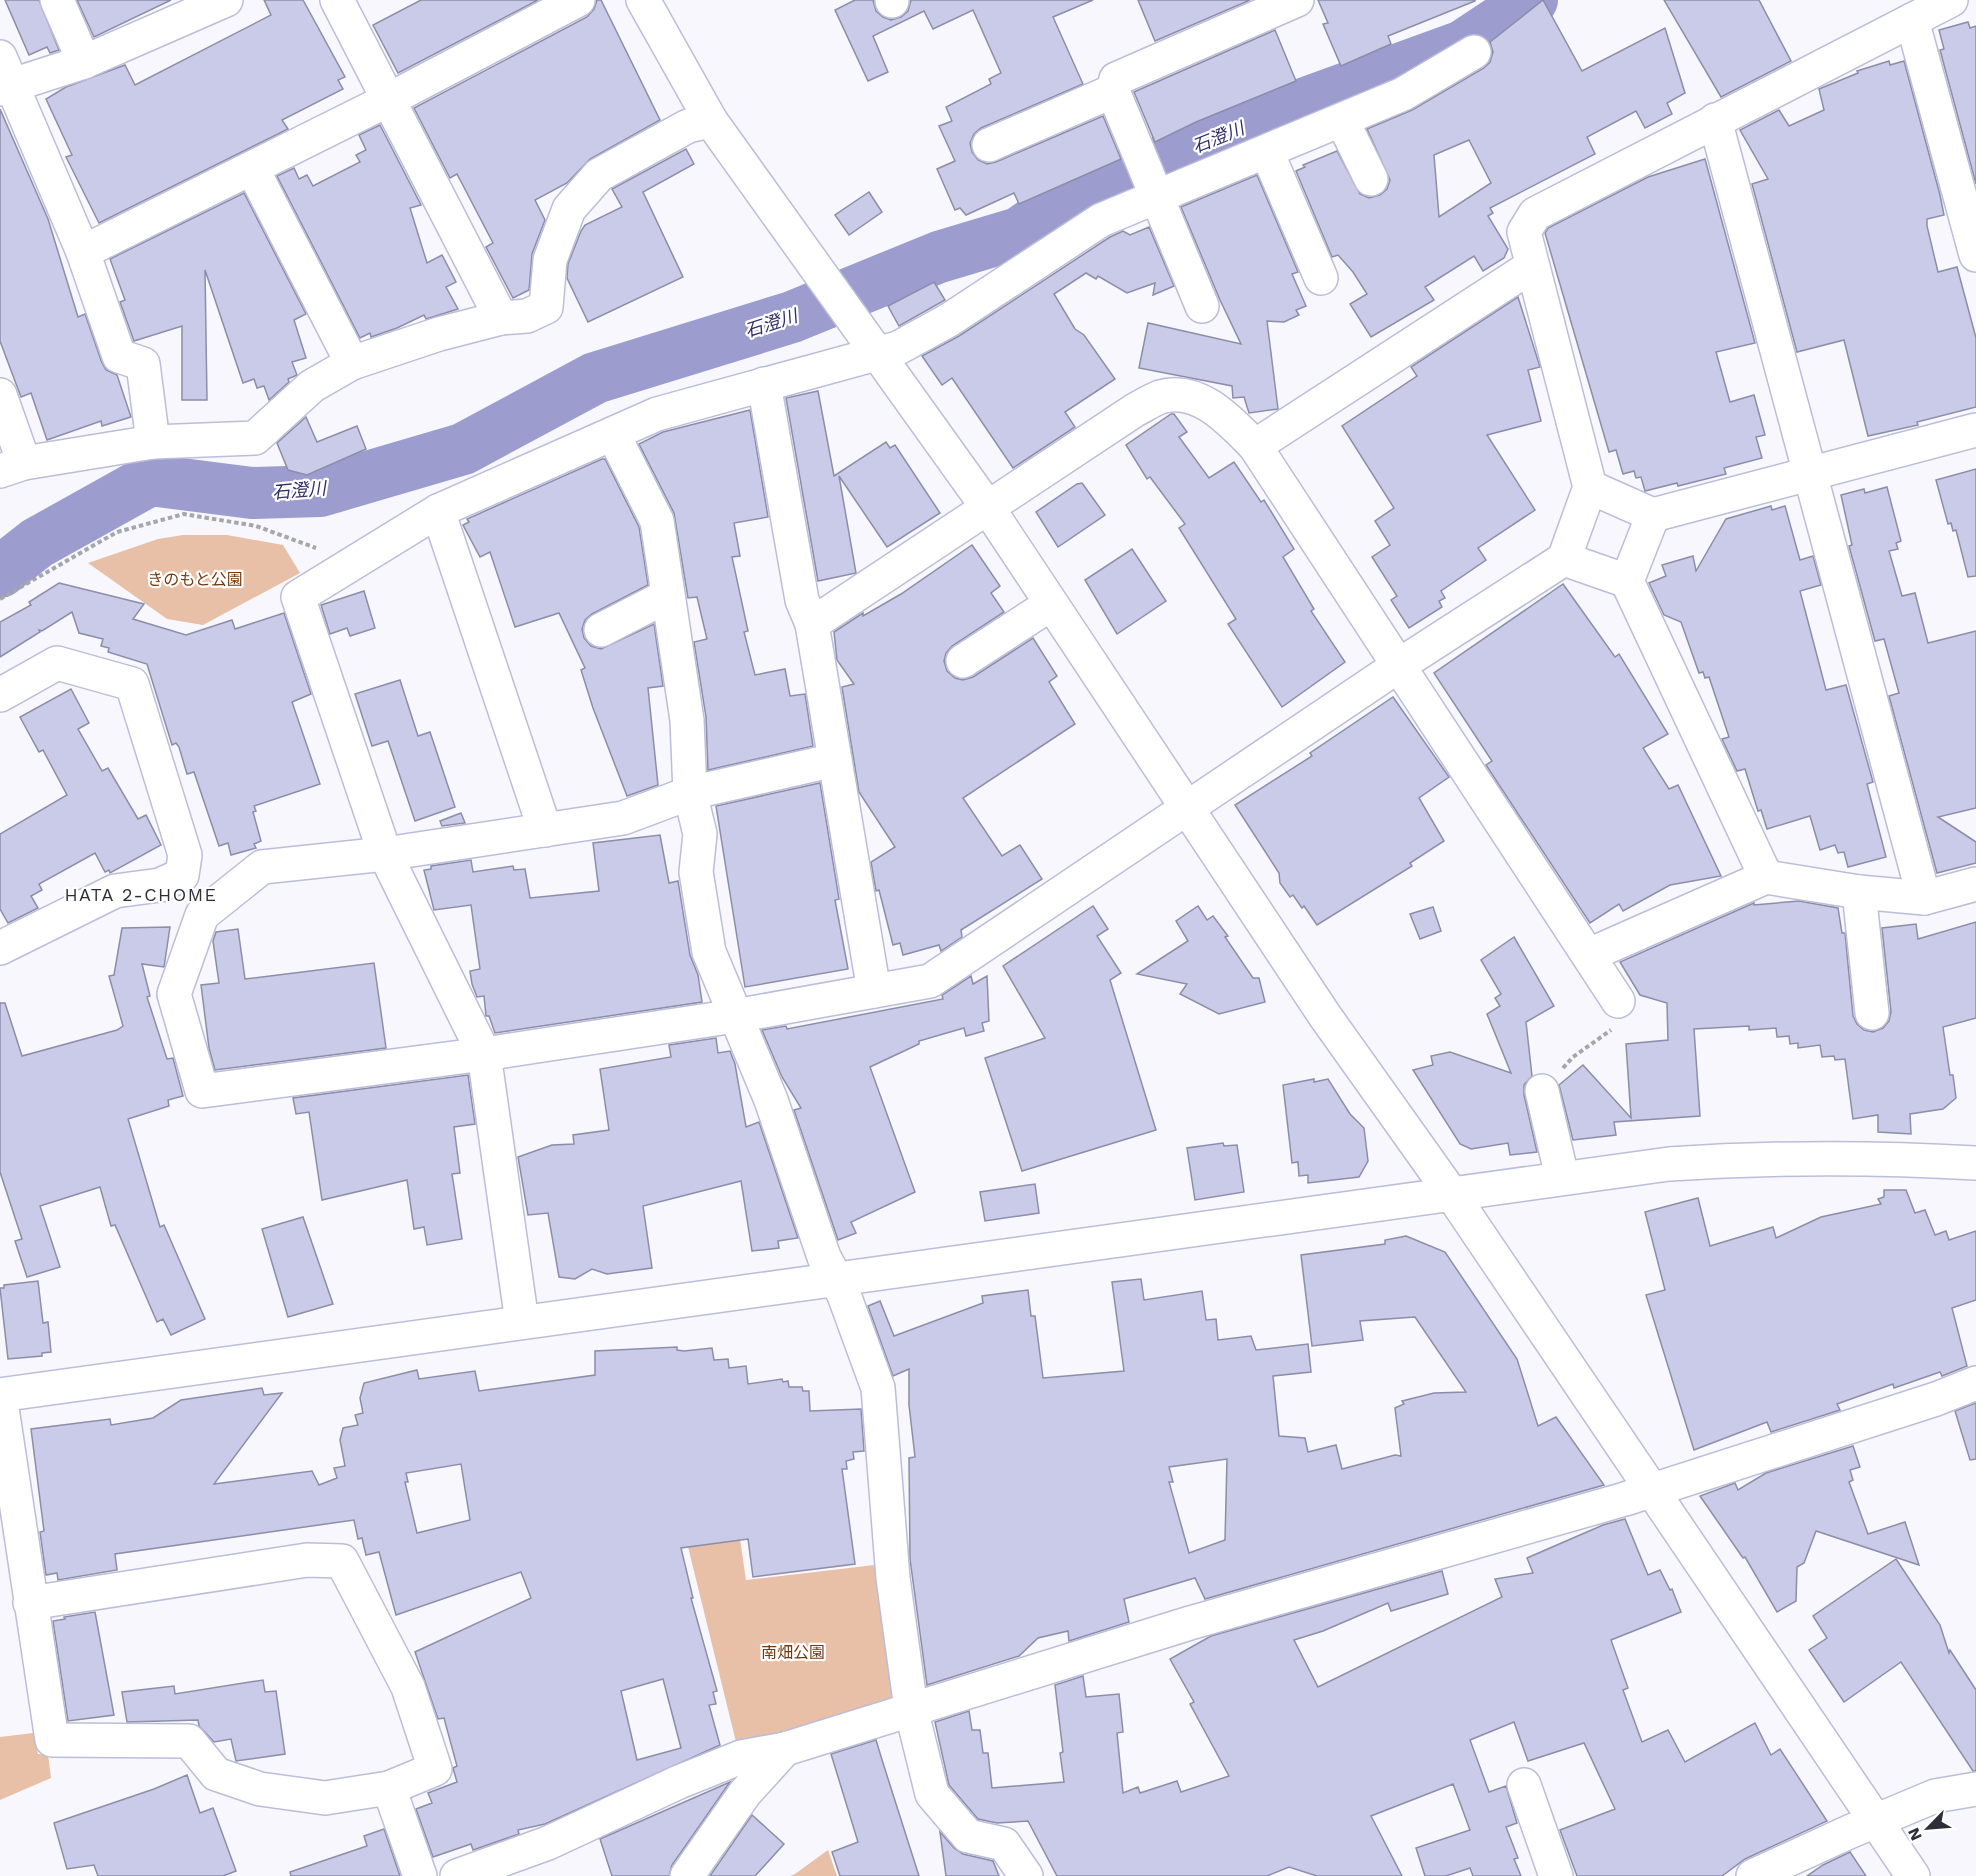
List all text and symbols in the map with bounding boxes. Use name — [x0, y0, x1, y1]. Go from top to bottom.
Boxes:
water label: 石澄川 — [1189, 116, 1249, 157]
water label: 石澄川 — [742, 304, 802, 341]
water label: 石澄川 — [271, 477, 329, 503]
park label: きのもと公園 — [147, 570, 243, 589]
district label: HATA 2-CHOME — [64, 884, 218, 905]
park label: 南畑公園 — [761, 1643, 825, 1662]
north arrow — [1898, 1798, 1958, 1858]
text: N — [1904, 1825, 1926, 1844]

